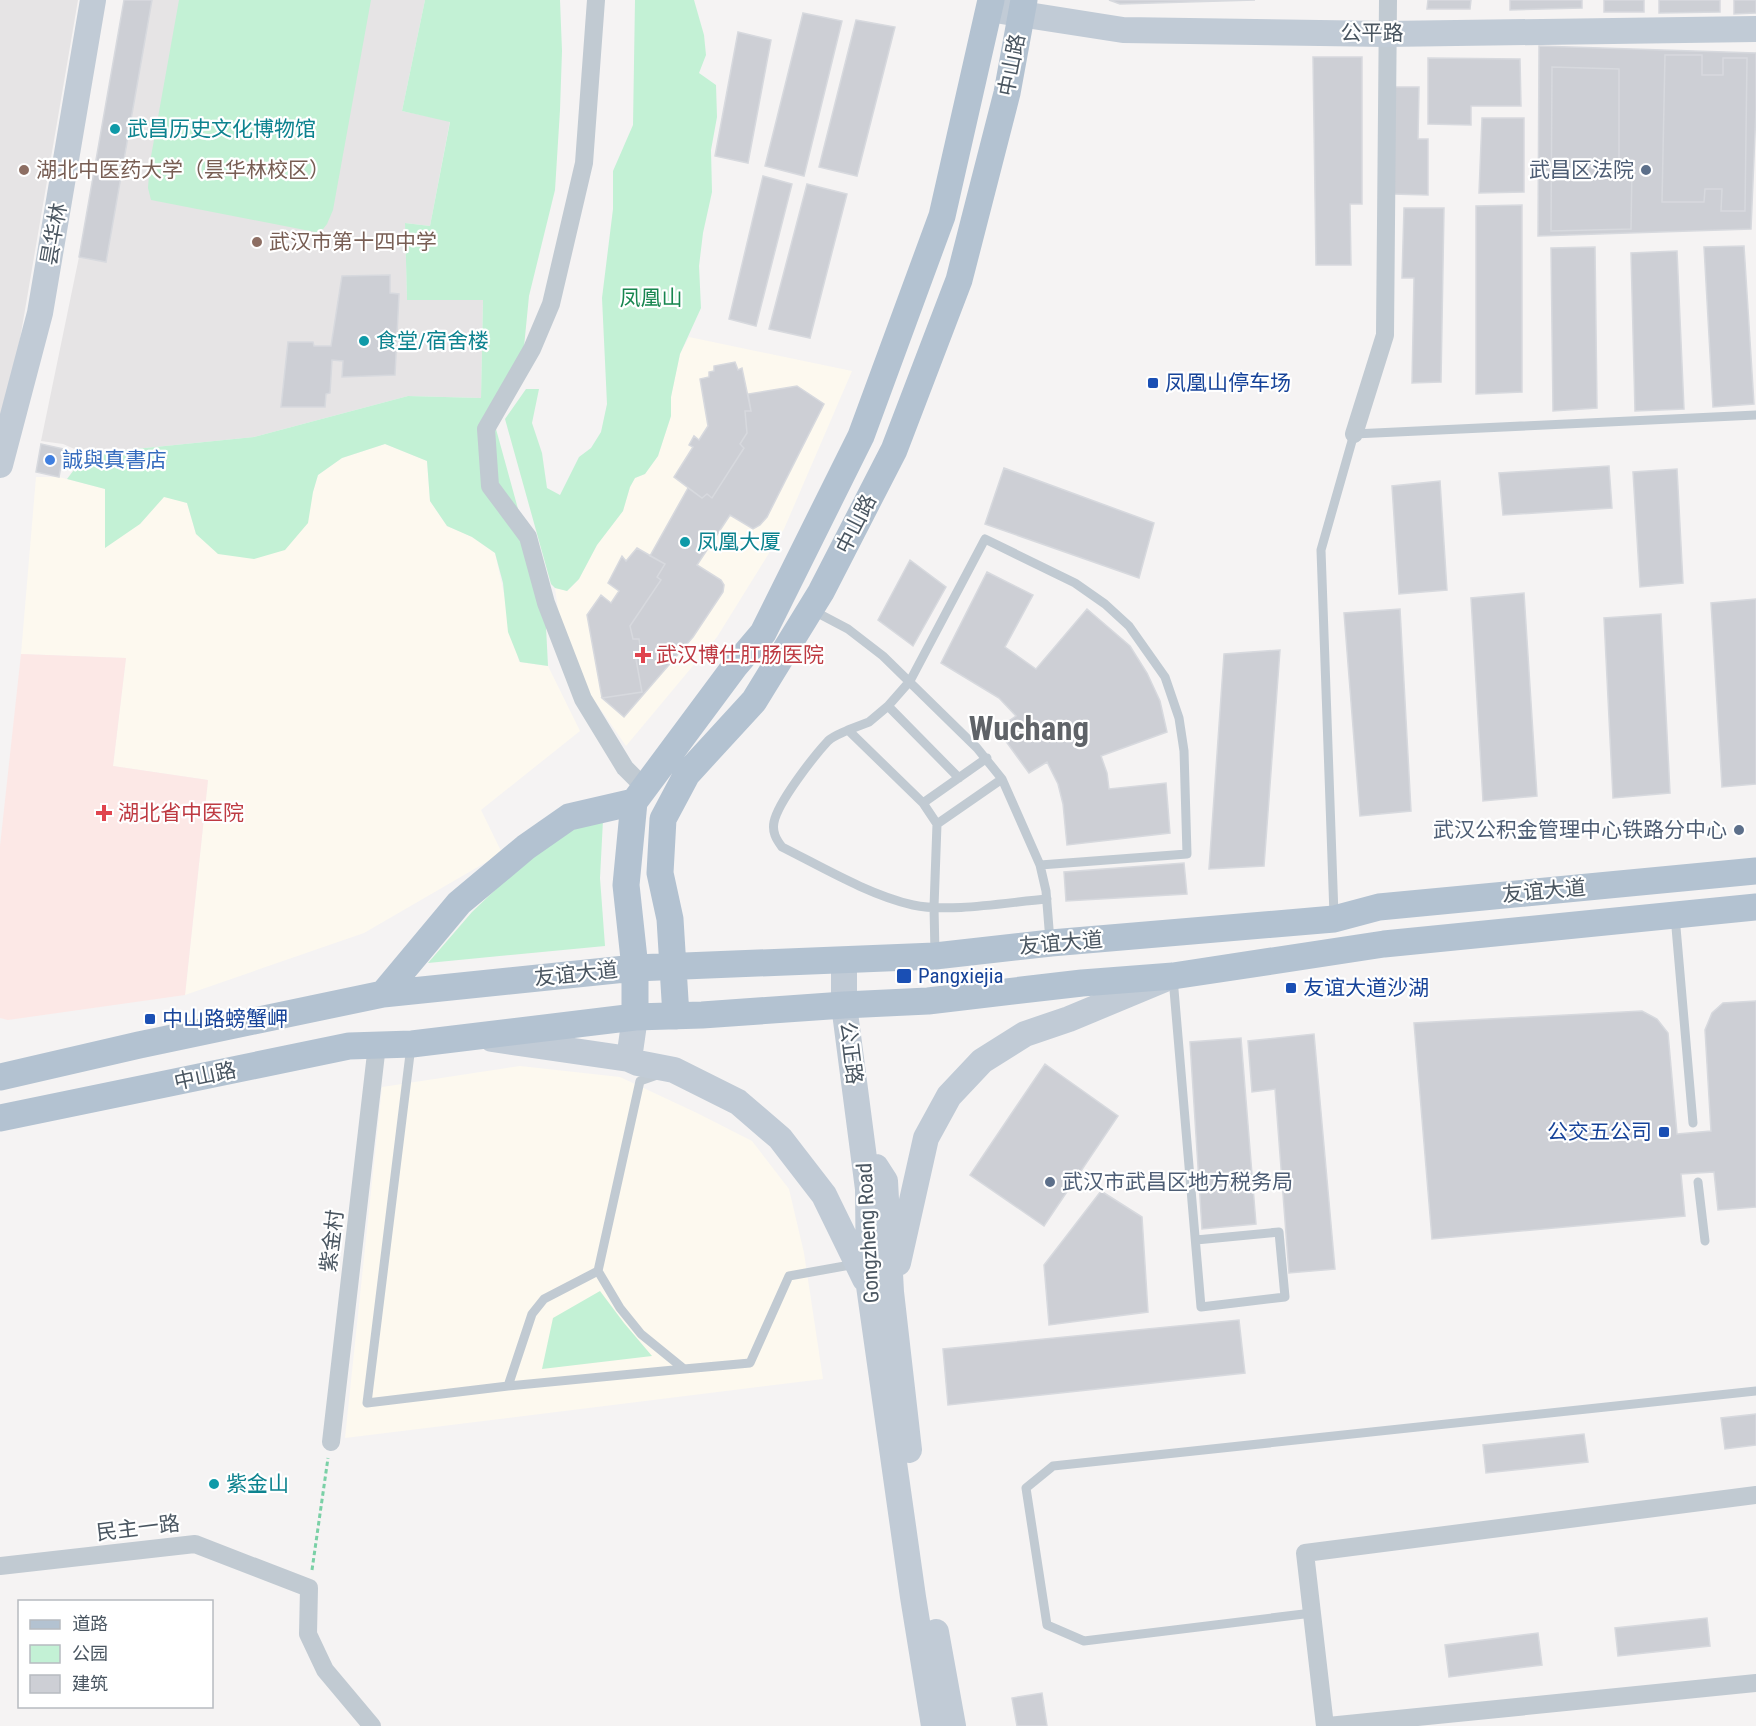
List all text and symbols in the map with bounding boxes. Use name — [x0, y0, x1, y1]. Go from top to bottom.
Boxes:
street label: 公平路 — [1341, 21, 1404, 45]
street label: 中山路 — [994, 32, 1030, 98]
place label: 武昌历史文化博物馆 — [127, 117, 316, 141]
marker: 武昌历史文化博物馆 — [108, 122, 122, 136]
place label: 湖北中医药大学（昙华林校区） — [36, 158, 330, 182]
place label: 武昌区法院 — [1529, 158, 1634, 182]
marker: 湖北中医药大学（昙华林校区） — [17, 163, 31, 177]
marker: 武昌区法院 — [1639, 163, 1653, 177]
street label: 昙华林 — [37, 201, 71, 267]
place label: 武汉市第十四中学 — [269, 230, 437, 254]
marker: 武汉市第十四中学 — [250, 235, 264, 249]
park label: 凤凰山 — [620, 286, 683, 310]
place label: 食堂/宿舍楼 — [376, 329, 489, 353]
marker: 食堂/宿舍楼 — [357, 334, 371, 348]
place label: 凤凰山停车场 — [1165, 371, 1291, 395]
marker: 凤凰山停车场 — [1146, 376, 1160, 390]
place label: 誠與真書店 — [62, 448, 167, 472]
marker: 誠與真書店 — [43, 453, 57, 467]
street label: 中山路 — [831, 490, 881, 558]
place label: 凤凰大厦 — [697, 530, 781, 554]
marker: 凤凰大厦 — [678, 535, 692, 549]
place label: 武汉博仕肛肠医院 — [656, 643, 824, 667]
marker: 武汉博仕肛肠医院 — [634, 646, 652, 664]
district label: Wuchang — [969, 709, 1089, 748]
place label: 湖北省中医院 — [118, 801, 244, 825]
marker: 湖北省中医院 — [95, 804, 113, 822]
place label: 武汉公积金管理中心铁路分中心 — [1433, 818, 1727, 842]
marker: 武汉公积金管理中心铁路分中心 — [1732, 823, 1746, 837]
street label: 友谊大道 — [1501, 875, 1587, 907]
street label: 友谊大道 — [1018, 927, 1104, 959]
street label: 友谊大道 — [533, 958, 619, 990]
place label: Pangxiejia — [918, 964, 1004, 988]
marker: Pangxiejia — [895, 967, 913, 985]
place label: 友谊大道沙湖 — [1303, 976, 1429, 1000]
marker: 友谊大道沙湖 — [1284, 981, 1298, 995]
place label: 中山路螃蟹岬 — [162, 1007, 288, 1031]
marker: 中山路螃蟹岬 — [143, 1012, 157, 1026]
street label: 公正路 — [835, 1020, 867, 1086]
street label: 中山路 — [172, 1058, 238, 1094]
place label: 公交五公司 — [1547, 1120, 1652, 1144]
marker: 公交五公司 — [1657, 1125, 1671, 1139]
street label: Gongzheng Road — [852, 1162, 884, 1304]
place label: 武汉市武昌区地方税务局 — [1062, 1170, 1293, 1194]
marker: 武汉市武昌区地方税务局 — [1043, 1175, 1057, 1189]
street label: 紫金村 — [316, 1208, 348, 1274]
place label: 紫金山 — [226, 1472, 289, 1496]
marker: 紫金山 — [207, 1477, 221, 1491]
street label: 民主一路 — [95, 1511, 181, 1545]
legend — [18, 1600, 213, 1708]
text: 道路 — [72, 1613, 108, 1634]
text: 公园 — [72, 1643, 108, 1664]
text: 建筑 — [72, 1673, 108, 1694]

